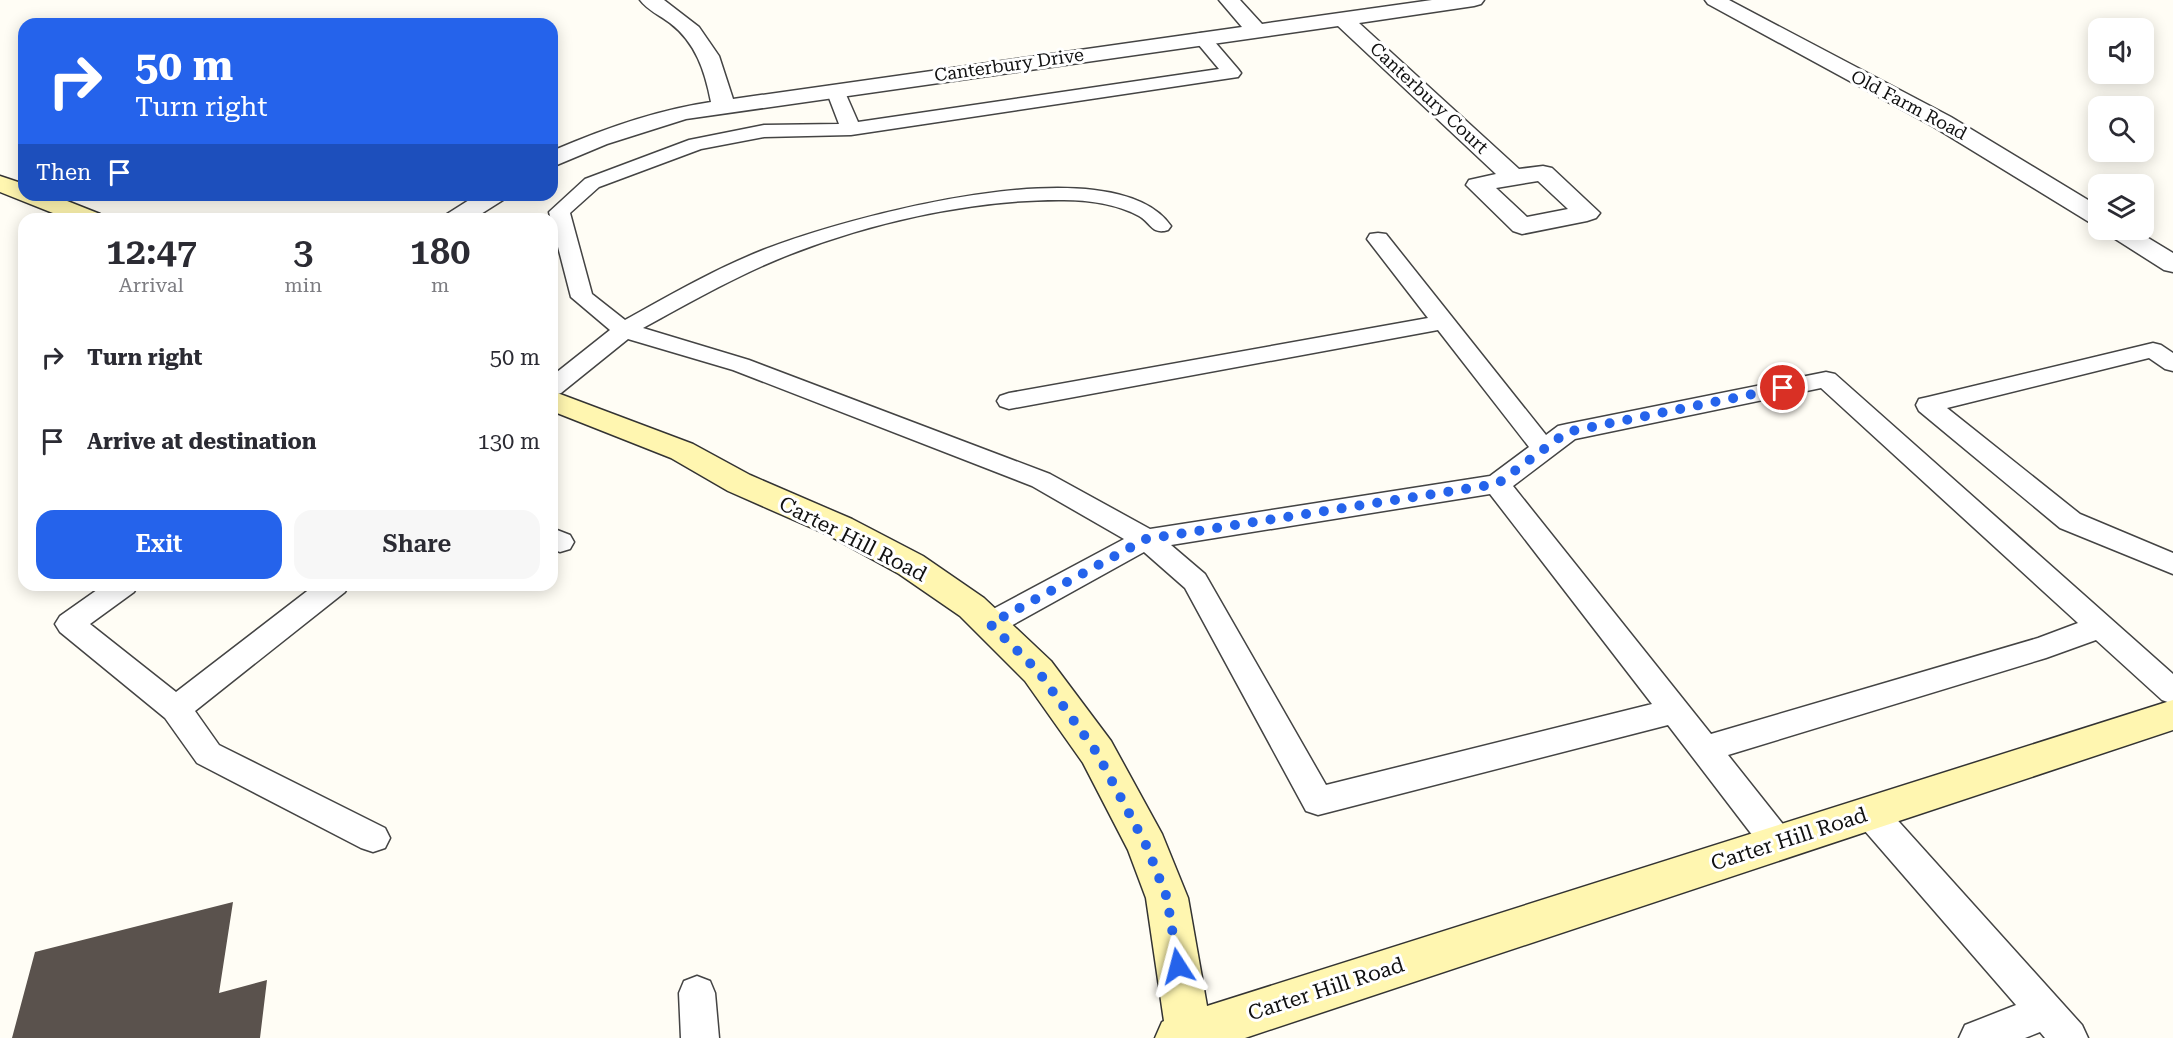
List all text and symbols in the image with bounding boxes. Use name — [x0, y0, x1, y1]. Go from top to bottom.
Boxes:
map controls — [2088, 18, 2154, 240]
button: sound — [2088, 18, 2154, 84]
street label: Canterbury Court — [1366, 38, 1493, 158]
text: 50 m — [135, 41, 233, 90]
icon: right — [36, 42, 114, 120]
street label: Canterbury Drive — [933, 44, 1085, 85]
street label: Old Farm Road — [1848, 65, 1971, 144]
text: Turn right — [135, 91, 268, 123]
button: search — [2088, 96, 2154, 162]
icon: arrive — [103, 156, 136, 189]
text: Then — [36, 160, 91, 185]
button: layers — [2088, 174, 2154, 240]
text: 12:47 — [106, 231, 197, 273]
text: 3 — [293, 231, 313, 273]
text: 180 — [410, 231, 470, 273]
text: Arrival — [119, 273, 184, 297]
text: min — [285, 273, 322, 297]
text: m — [431, 273, 449, 297]
icon: right — [36, 341, 69, 374]
text: Turn right — [87, 345, 202, 370]
text: 50 m — [490, 345, 540, 370]
pin — [1757, 362, 1808, 413]
icon: arrive — [1766, 371, 1799, 404]
icon: arrive — [36, 425, 69, 458]
text: Arrive at destination — [87, 429, 316, 454]
text: 130 m — [477, 429, 540, 454]
street label: Carter Hill Road — [775, 491, 931, 587]
button: Exit — [36, 510, 282, 579]
button: Share — [294, 510, 540, 579]
street label: Carter Hill Road — [1708, 802, 1871, 876]
position arrow — [1146, 934, 1210, 998]
street label: Carter Hill Road — [1245, 952, 1408, 1026]

